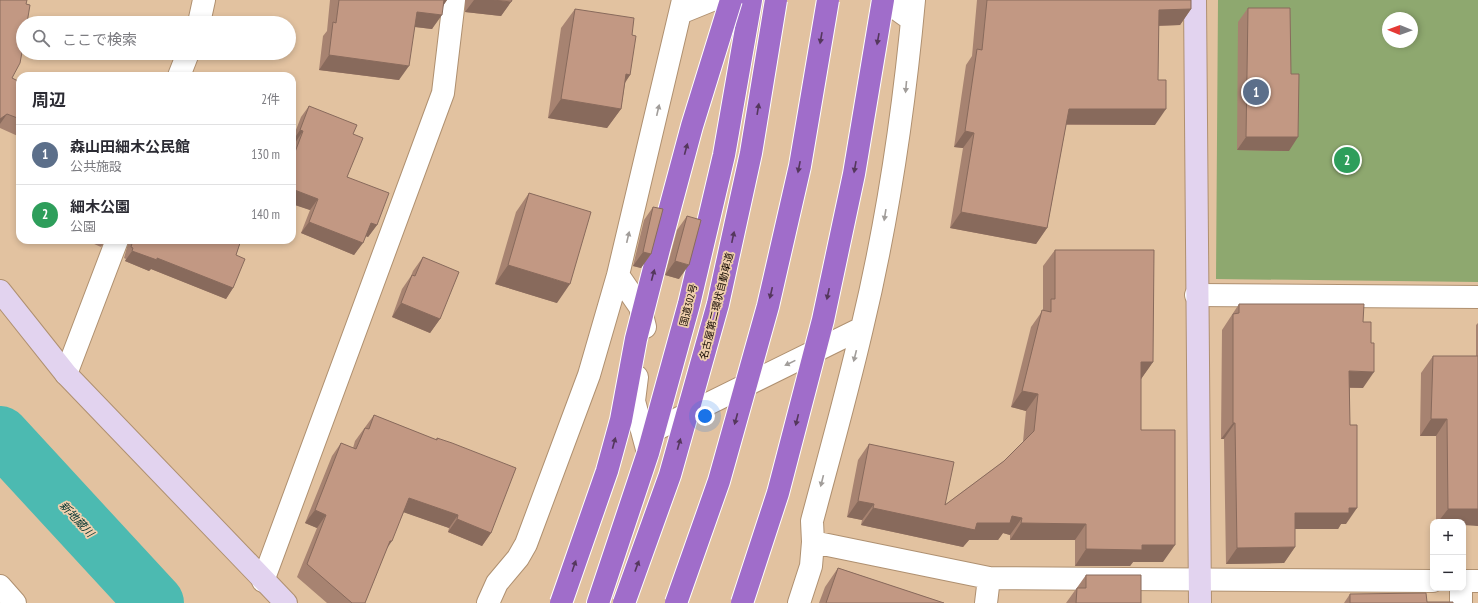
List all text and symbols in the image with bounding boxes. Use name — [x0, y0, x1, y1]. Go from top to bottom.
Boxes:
north arrow — [1382, 12, 1418, 48]
search box — [16, 16, 296, 60]
icon: search — [30, 27, 52, 49]
text: ここで検索 — [62, 30, 137, 49]
one-way arrow — [818, 32, 824, 45]
one-way arrow — [875, 32, 881, 45]
pin: 1 — [1243, 77, 1269, 107]
one-way arrow — [902, 80, 909, 93]
text: 周辺 — [32, 89, 66, 111]
text: 2件 — [261, 91, 280, 108]
one-way arrow — [755, 103, 761, 115]
one-way arrow — [655, 104, 661, 116]
text: 森山田細木公民館 — [70, 137, 190, 156]
one-way arrow — [683, 143, 689, 155]
pin: 2 — [1334, 145, 1360, 175]
text: 1 — [42, 146, 48, 163]
text: 130 m — [251, 146, 280, 163]
text: 公共施設 — [70, 158, 122, 175]
one-way arrow — [796, 160, 802, 173]
one-way arrow — [852, 161, 858, 173]
text: 細木公園 — [70, 197, 130, 216]
text: 2 — [42, 206, 48, 223]
text: 140 m — [251, 206, 280, 223]
one-way arrow — [882, 209, 888, 221]
text: 公園 — [70, 218, 96, 235]
one-way arrow — [731, 230, 737, 243]
one-way arrow — [626, 231, 632, 243]
street label: 名古屋第二環状自動車道 — [697, 251, 736, 361]
one-way arrow — [650, 269, 656, 281]
street label: 国道302号 — [677, 282, 700, 328]
one-way arrow — [767, 287, 773, 300]
one-way arrow — [825, 288, 831, 300]
one-way arrow — [852, 350, 858, 362]
one-way arrow — [784, 360, 795, 366]
your location — [695, 406, 715, 426]
one-way arrow — [733, 413, 739, 425]
one-way arrow — [794, 414, 800, 426]
one-way arrow — [612, 436, 618, 449]
one-way arrow — [676, 437, 682, 449]
one-way arrow — [819, 475, 825, 488]
water label: 新地蔵川 — [57, 498, 98, 541]
map controls — [1430, 519, 1466, 591]
button: + — [1430, 519, 1466, 555]
button: − — [1430, 555, 1466, 591]
one-way arrow — [571, 560, 577, 572]
one-way arrow — [634, 560, 640, 572]

